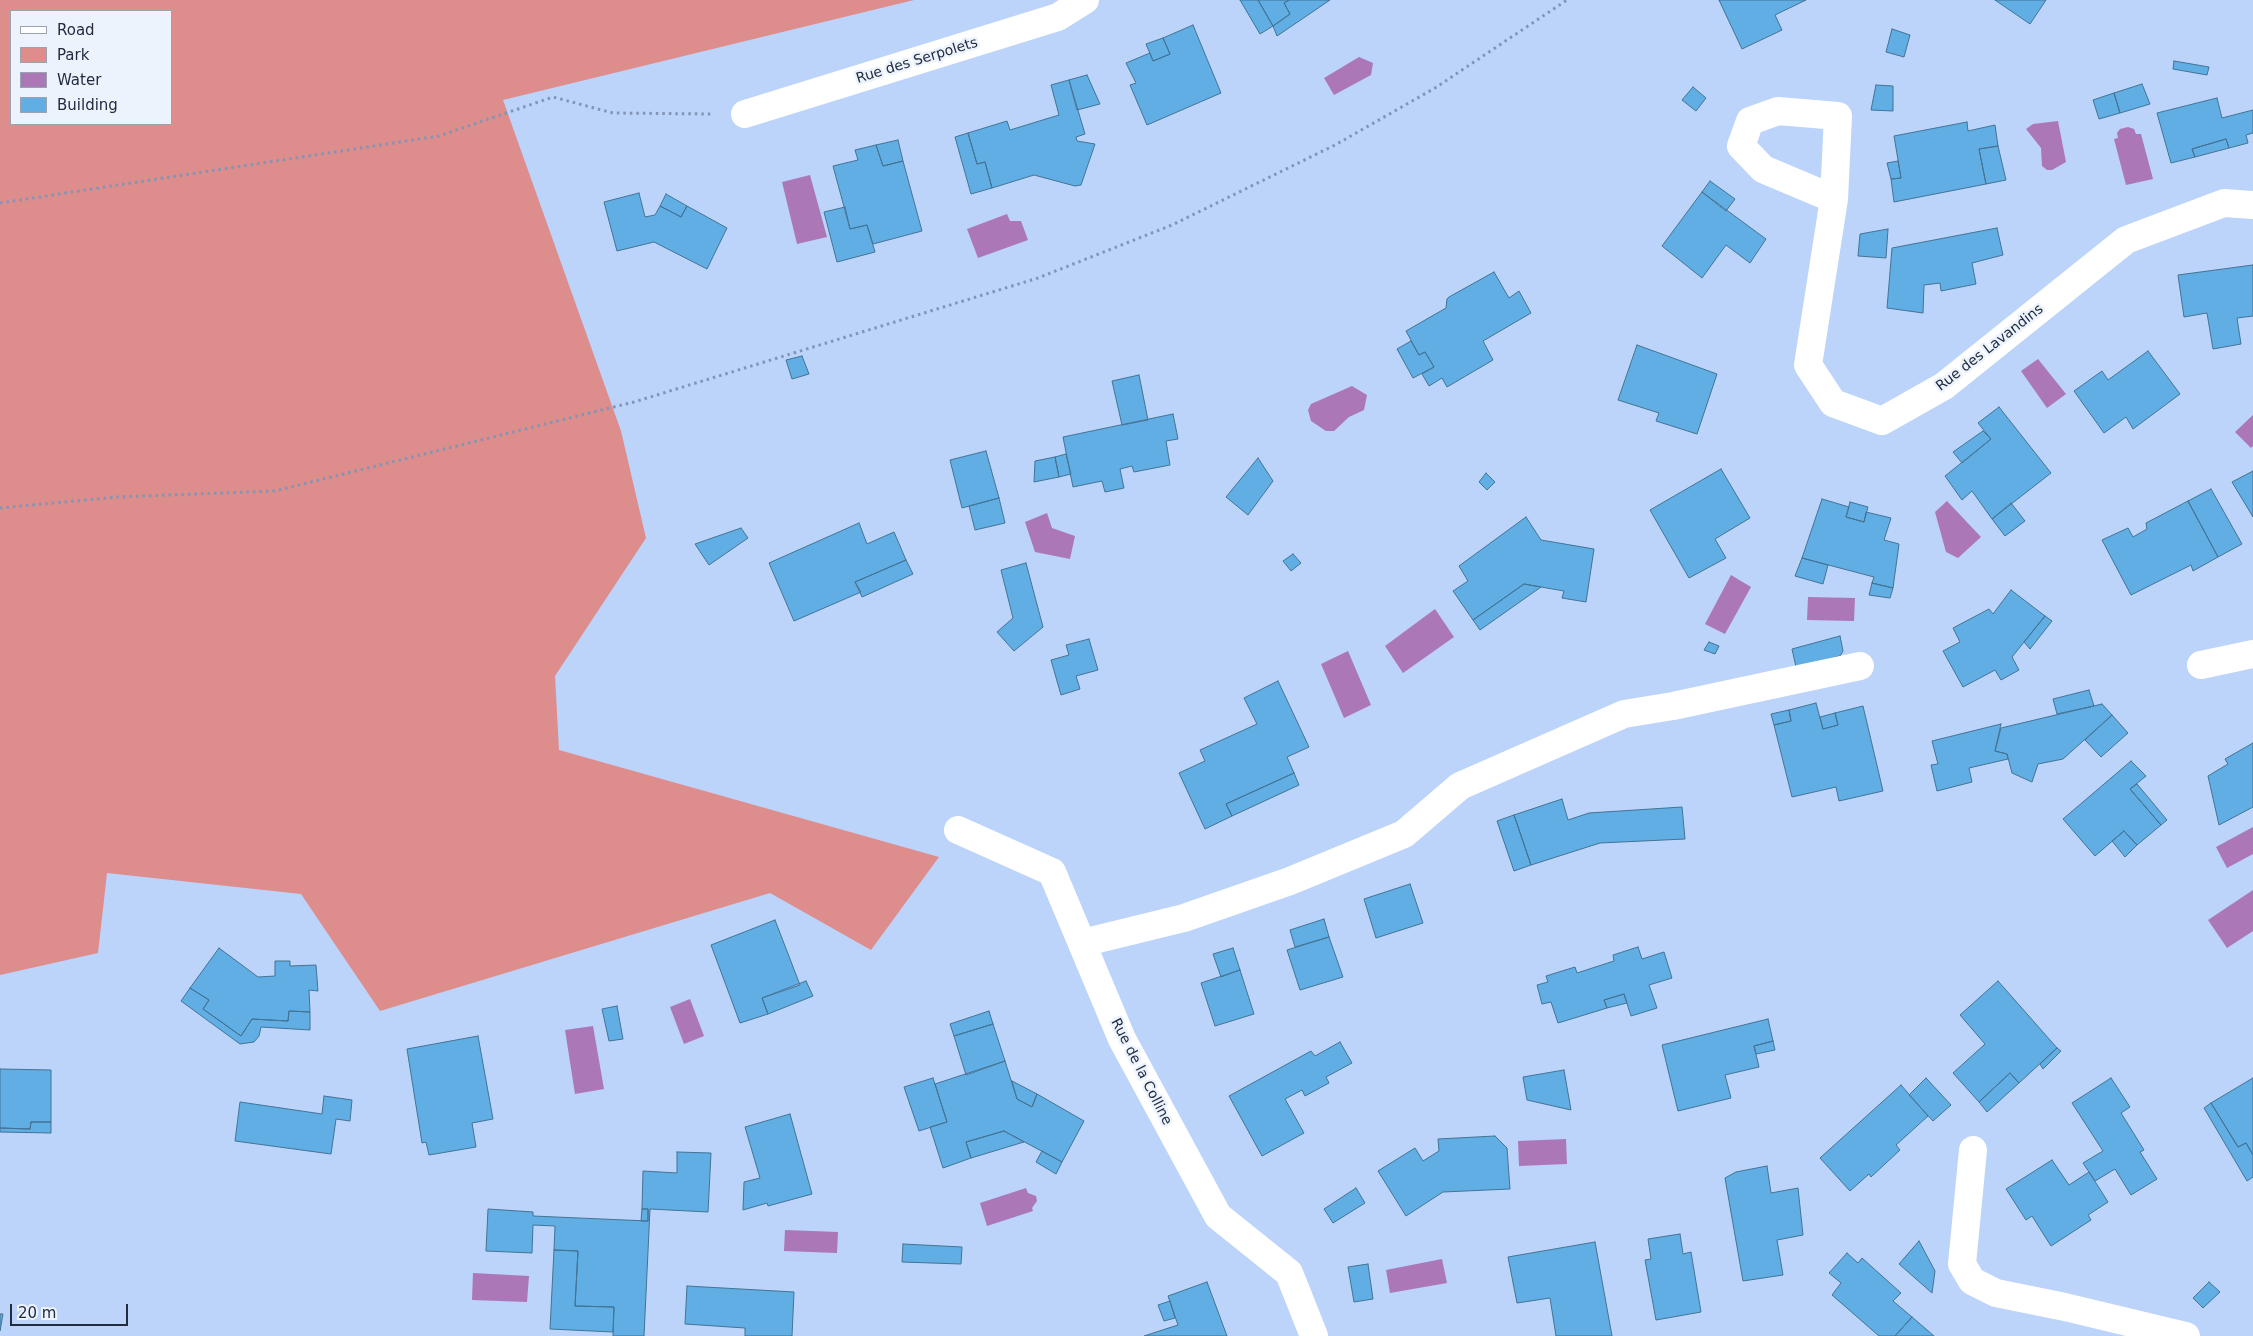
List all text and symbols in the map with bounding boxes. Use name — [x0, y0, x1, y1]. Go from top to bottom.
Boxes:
legend — [10, 10, 172, 125]
text: Road — [57, 21, 95, 39]
street label: Rue des Serpolets — [854, 35, 980, 87]
text: Park — [57, 46, 89, 64]
text: Water — [57, 71, 101, 89]
text: Building — [57, 96, 118, 114]
street label: Rue des Lavandins — [1933, 301, 2047, 395]
street label: Rue de la Colline — [1107, 1016, 1175, 1128]
scale bar — [12, 1294, 130, 1326]
text: 20 m — [18, 1304, 56, 1322]

